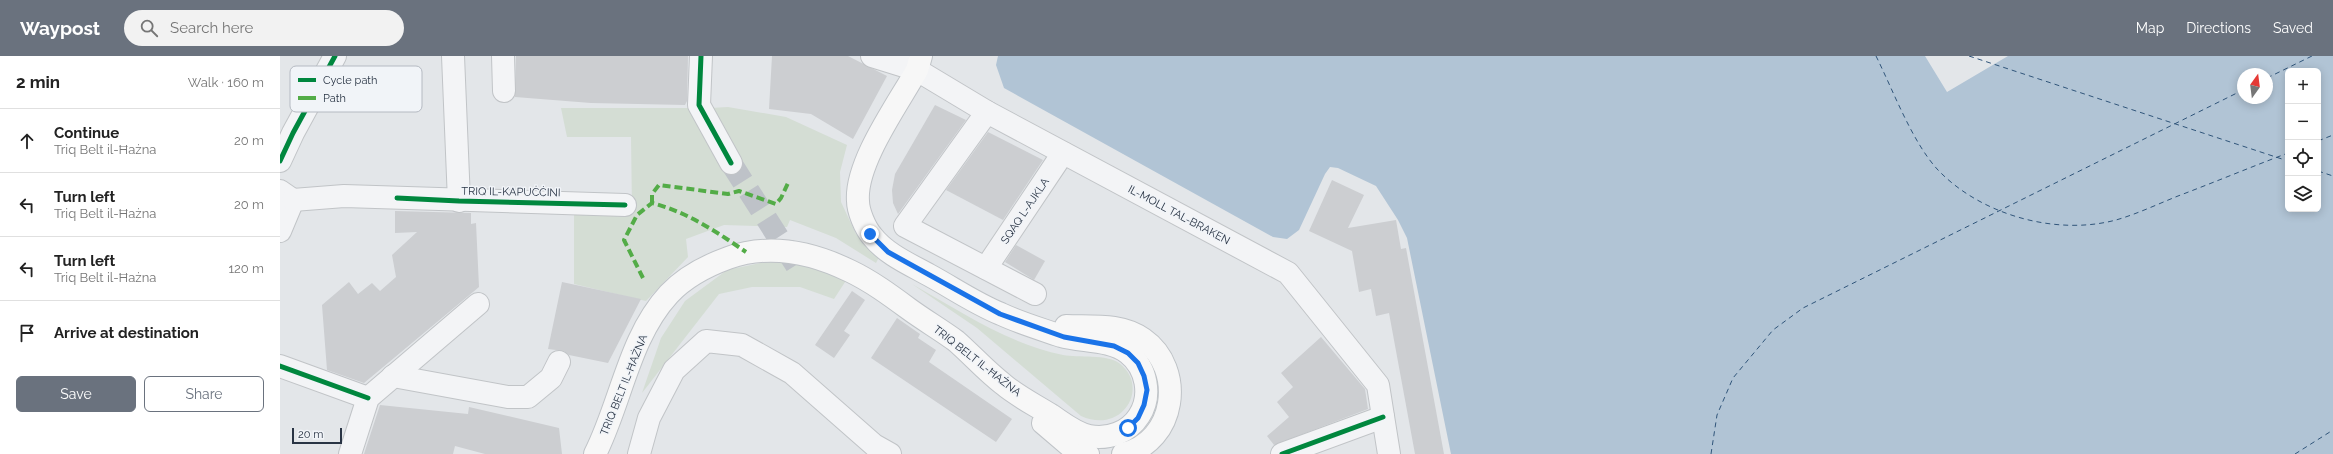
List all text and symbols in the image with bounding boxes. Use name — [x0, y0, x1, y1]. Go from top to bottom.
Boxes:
search box — [124, 10, 404, 46]
text: Waypost — [20, 17, 100, 39]
icon: search — [138, 17, 160, 39]
text: Search here — [170, 19, 253, 37]
text: Map — [2136, 20, 2164, 36]
text: Directions — [2186, 20, 2251, 36]
text: Saved — [2273, 20, 2313, 36]
legend — [290, 66, 422, 112]
north arrow — [2237, 68, 2273, 104]
map controls — [2285, 68, 2321, 212]
button: + — [2285, 68, 2321, 104]
text: 2 min — [16, 72, 60, 92]
text: Cycle path — [323, 74, 377, 87]
text: Walk · 160 m — [188, 75, 264, 90]
text: Path — [323, 92, 346, 105]
button: − — [2285, 104, 2321, 140]
text: Continue — [54, 124, 119, 142]
icon: ahead — [16, 130, 38, 152]
text: 20 m — [234, 133, 264, 148]
button: locate — [2285, 140, 2321, 176]
text: Triq Belt il-Ħażna — [54, 142, 156, 157]
street label: SQAQ L-AJKLA — [998, 175, 1052, 246]
button: layers — [2285, 176, 2321, 212]
street label: IL-MOLL TAL-BRAKEN — [1126, 183, 1232, 247]
street label: TRIQ IL-KAPUĊĊINI — [461, 185, 561, 199]
text: Turn left — [54, 188, 115, 206]
icon: left — [16, 194, 38, 216]
text: 20 m — [234, 197, 264, 212]
text: Triq Belt il-Ħażna — [54, 206, 156, 221]
route end — [861, 225, 879, 243]
text: Turn left — [54, 252, 115, 270]
icon: left — [16, 258, 38, 280]
text: 120 m — [228, 261, 264, 276]
text: Triq Belt il-Ħażna — [54, 270, 156, 285]
icon: arrive — [16, 322, 38, 344]
street label: TRIQ BELT IL-ĦAŻNA — [931, 323, 1024, 400]
text: Arrive at destination — [54, 324, 199, 342]
street label: TRIQ BELT IL-ĦAŻNA — [598, 332, 650, 437]
button: Save — [16, 376, 136, 412]
button: Share — [144, 376, 264, 412]
route start — [1119, 419, 1137, 437]
scale bar — [292, 426, 342, 445]
text: 20 m — [298, 428, 323, 441]

